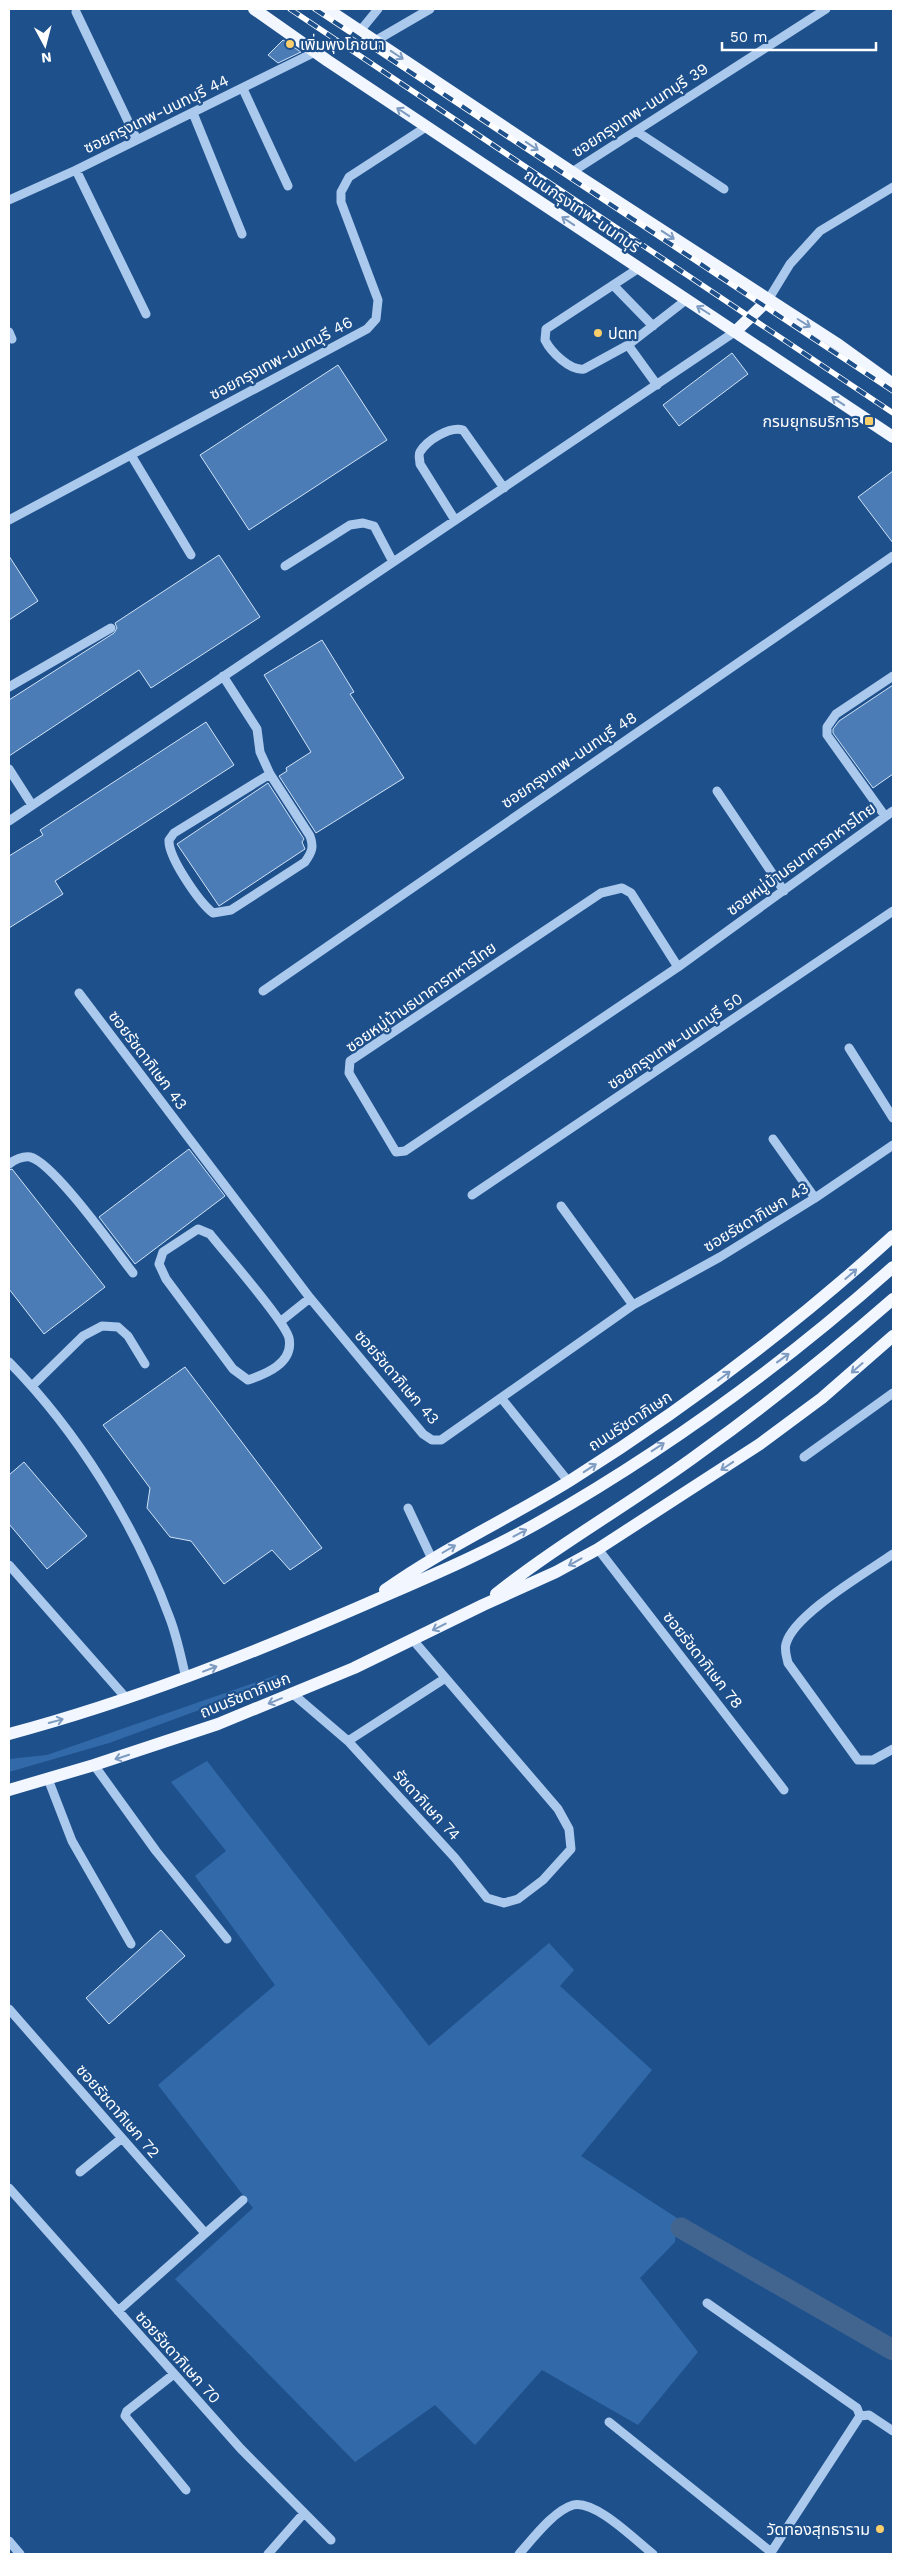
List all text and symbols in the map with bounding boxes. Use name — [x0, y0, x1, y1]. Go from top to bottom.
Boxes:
north arrow — [20, 20, 70, 70]
scale bar — [722, 20, 876, 52]
text: 50 m — [730, 28, 767, 46]
place label: เพิ่มพุงโภชนา — [300, 33, 385, 54]
marker: เพิ่มพุงโภชนา — [284, 38, 296, 50]
text: N — [40, 49, 53, 66]
one-way arrow — [390, 50, 404, 61]
street label: ซอยกรุงเทพ-นนทบุรี 39 — [568, 59, 712, 161]
street label: ซอยกรุงเทพ-นนทบุรี 44 — [80, 70, 232, 157]
one-way arrow — [396, 106, 410, 117]
one-way arrow — [525, 140, 539, 151]
street label: ถนนกรุงเทพ-นนทบุรี — [520, 165, 644, 257]
one-way arrow — [561, 216, 575, 226]
one-way arrow — [661, 230, 675, 240]
one-way arrow — [696, 305, 710, 316]
street label: ซอยกรุงเทพ-นนทบุรี 46 — [206, 312, 356, 404]
one-way arrow — [797, 318, 811, 328]
place label: ปตท — [608, 324, 638, 343]
marker: ปตท — [592, 327, 604, 339]
one-way arrow — [831, 395, 845, 406]
place label: กรมยุทธบริการ — [762, 412, 859, 431]
marker: กรมยุทธบริการ — [863, 415, 875, 427]
street label: ซอยกรุงเทพ-นนทบุรี 48 — [498, 708, 640, 812]
street label: ซอยหมู่บ้านธนาคารทหารไทย — [723, 799, 879, 919]
street label: ซอยหมู่บ้านธนาคารทหารไทย — [342, 938, 500, 1056]
street label: ซอยกรุงเทพ-นนทบุรี 50 — [604, 989, 746, 1093]
street label: ซอยรัชดาภิเษก 43 — [105, 1007, 191, 1113]
street label: ซอยรัชดาภิเษก 43 — [700, 1178, 812, 1256]
one-way arrow — [844, 1269, 857, 1280]
street label: ซอยรัชดาภิเษก 43 — [351, 1326, 443, 1428]
one-way arrow — [776, 1352, 789, 1363]
one-way arrow — [850, 1362, 863, 1374]
one-way arrow — [717, 1370, 730, 1381]
street label: ถนนรัชดาภิเษก — [584, 1387, 676, 1455]
one-way arrow — [651, 1442, 665, 1453]
one-way arrow — [721, 1461, 735, 1471]
one-way arrow — [582, 1462, 596, 1472]
one-way arrow — [512, 1528, 527, 1537]
one-way arrow — [442, 1544, 456, 1554]
one-way arrow — [568, 1558, 583, 1567]
street label: ซอยรัชดาภิเษก 78 — [659, 1608, 747, 1712]
one-way arrow — [432, 1623, 447, 1632]
one-way arrow — [202, 1664, 217, 1673]
street label: ถนนรัชดาภิเษก — [197, 1668, 293, 1722]
one-way arrow — [268, 1697, 283, 1706]
one-way arrow — [47, 1716, 63, 1726]
one-way arrow — [115, 1752, 131, 1762]
street label: รัชดาภิเษก 74 — [390, 1766, 465, 1844]
street label: ซอยรัชดาภิเษก 72 — [72, 2060, 164, 2162]
street label: ซอยรัชดาภิเษก 70 — [131, 2307, 225, 2407]
place label: วัดทองสุทธาราม — [767, 2520, 870, 2539]
marker: วัดทองสุทธาราม — [874, 2523, 886, 2535]

